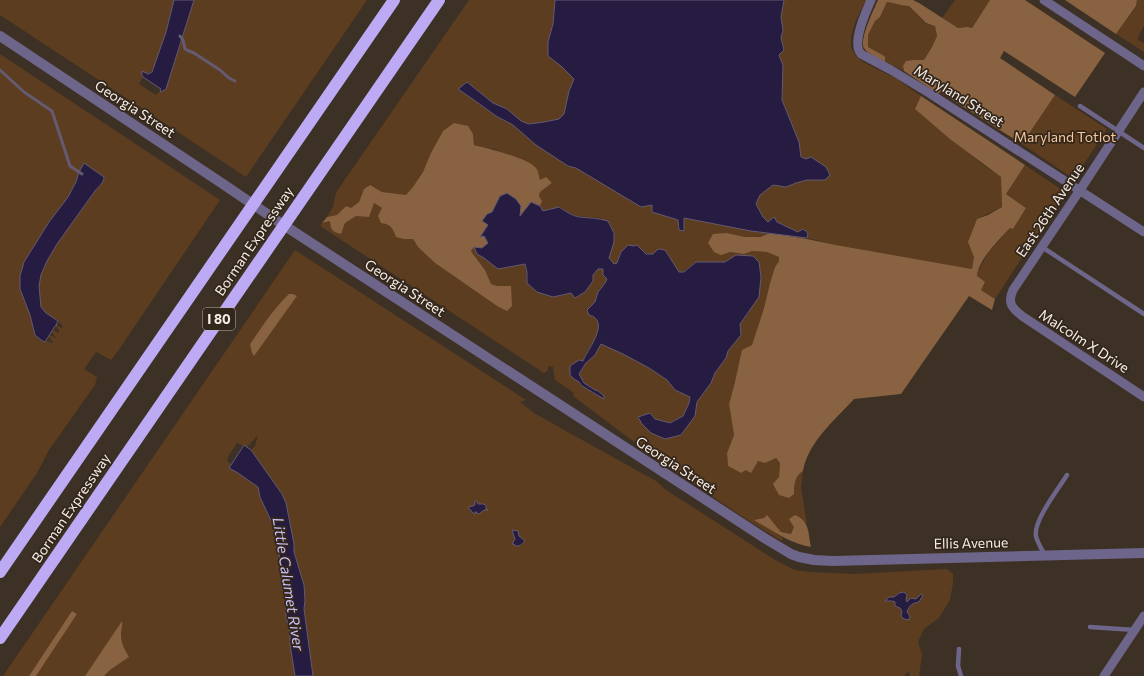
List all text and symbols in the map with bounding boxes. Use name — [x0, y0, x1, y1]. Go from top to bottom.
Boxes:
street label: Maryland Street — [911, 61, 1008, 130]
street label: Georgia Street — [92, 76, 179, 141]
park label: Maryland Totlot — [1014, 128, 1117, 145]
street label: East 26th Avenue — [1012, 159, 1087, 260]
street label: Borman Expressway — [211, 183, 296, 299]
street label: Georgia Street — [362, 255, 449, 320]
street label: Malcolm X Drive — [1036, 305, 1132, 376]
road number: I 80 — [203, 308, 235, 330]
street label: Georgia Street — [633, 432, 720, 497]
street label: Borman Expressway — [28, 450, 113, 566]
water label: Little Calumet River — [270, 516, 309, 653]
street label: Ellis Avenue — [933, 533, 1009, 552]

